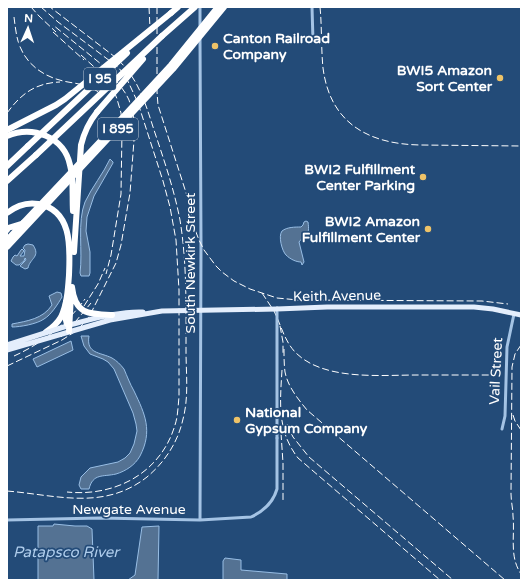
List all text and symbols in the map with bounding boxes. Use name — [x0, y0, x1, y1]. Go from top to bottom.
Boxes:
north arrow — [8, 8, 48, 48]
text: N — [24, 12, 33, 25]
place label: Canton Railroad Company — [223, 30, 330, 63]
marker: Canton Railroad Company — [210, 41, 220, 51]
place label: BWI5 Amazon Sort Center — [397, 62, 493, 95]
road number: I 95 — [84, 68, 116, 90]
marker: BWI5 Amazon Sort Center — [495, 73, 505, 83]
road number: I 895 — [98, 118, 138, 140]
place label: BWI2 Fulfillment Center Parking — [304, 161, 416, 194]
marker: BWI2 Fulfillment Center Parking — [418, 172, 428, 182]
street label: South Newkirk Street — [182, 192, 199, 333]
place label: BWI2 Amazon Fulfillment Center — [302, 213, 421, 246]
marker: BWI2 Amazon Fulfillment Center — [423, 224, 433, 234]
street label: Keith Avenue — [293, 287, 381, 305]
street label: Vail Street — [486, 336, 506, 405]
place label: National Gypsum Company — [245, 404, 368, 437]
marker: National Gypsum Company — [232, 415, 242, 425]
street label: Newgate Avenue — [72, 501, 186, 518]
water label: Patapsco River — [13, 543, 121, 561]

